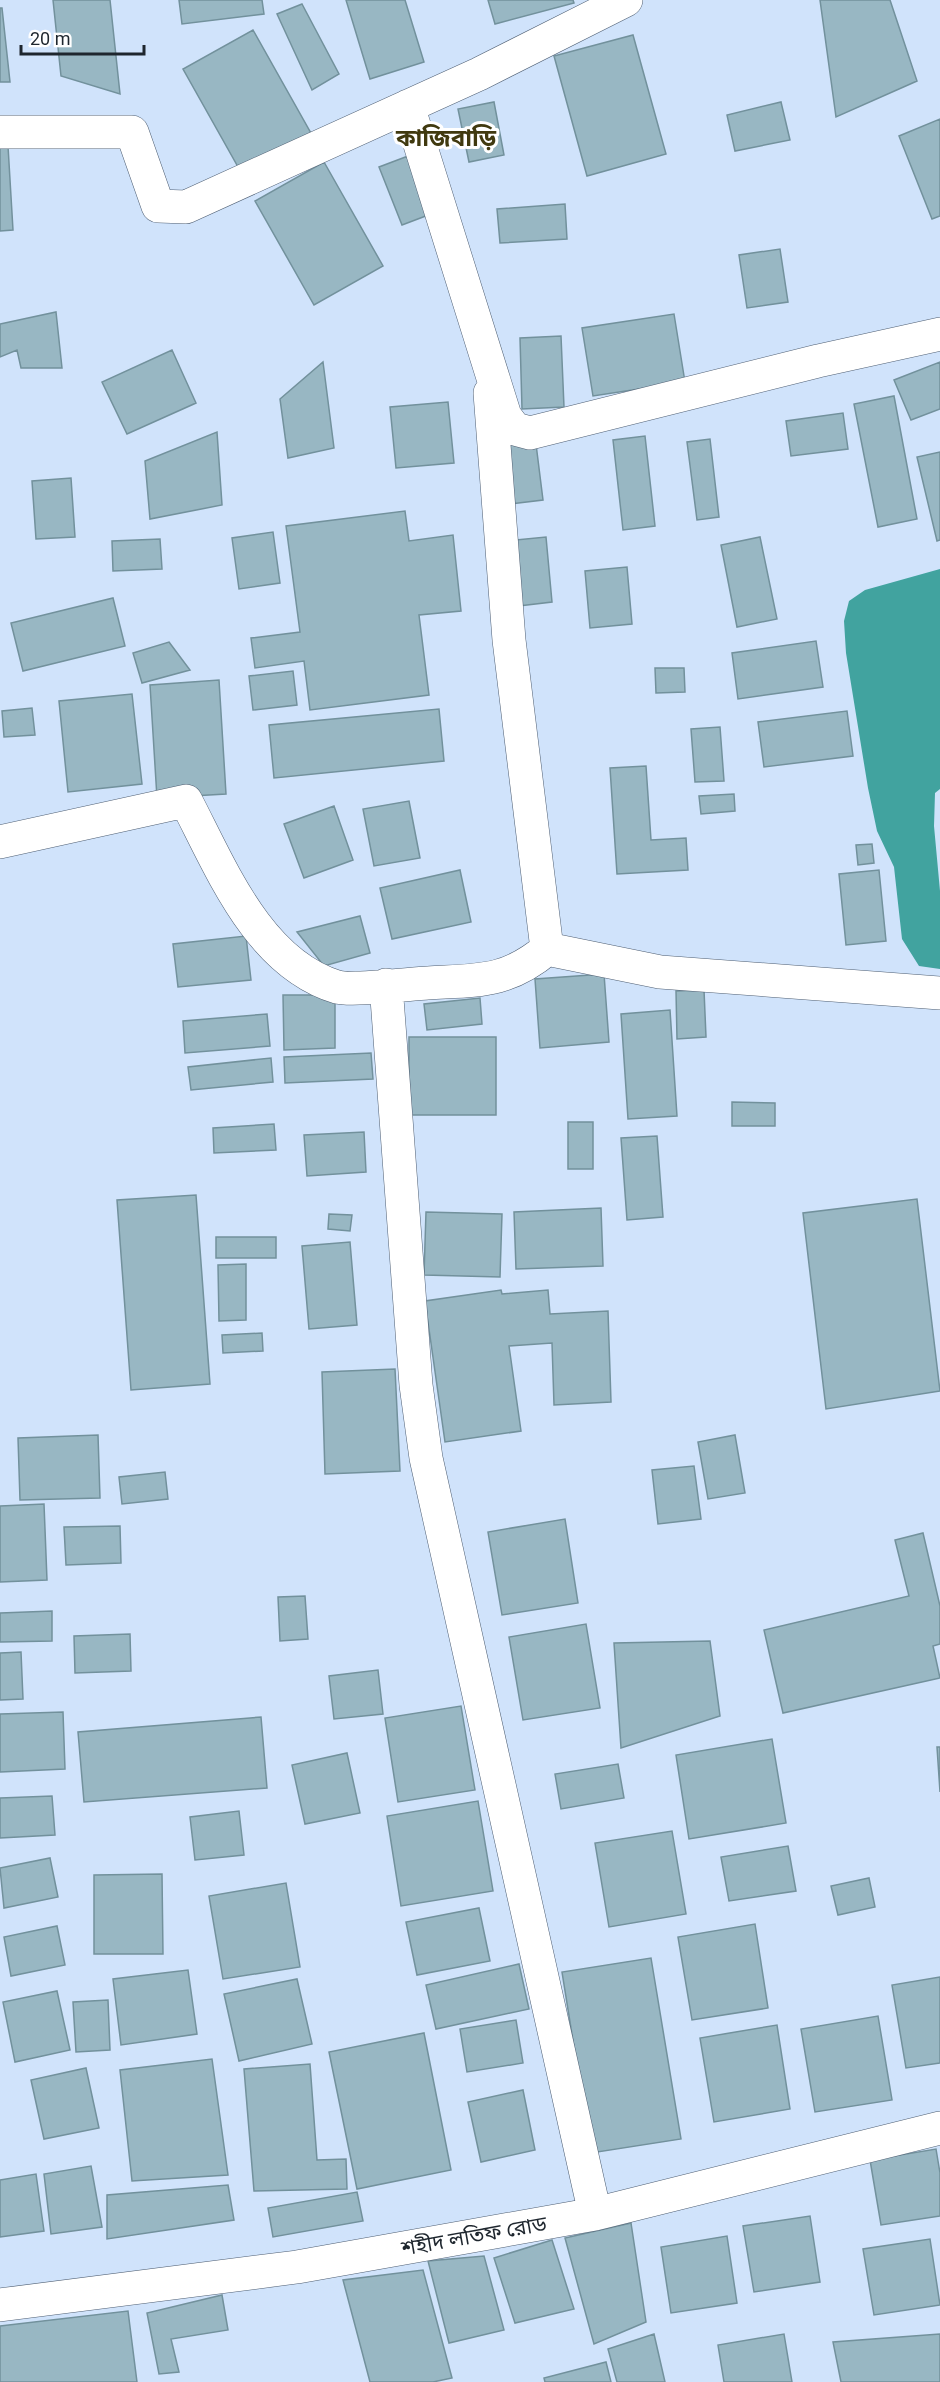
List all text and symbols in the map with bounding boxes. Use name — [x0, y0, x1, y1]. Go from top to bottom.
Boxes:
scale bar — [21, 18, 144, 56]
text: 20 m — [30, 28, 70, 49]
district label: কাজিবাড়ি — [395, 124, 497, 152]
street label: শহীদ লতিফ রোড — [399, 2211, 550, 2261]

